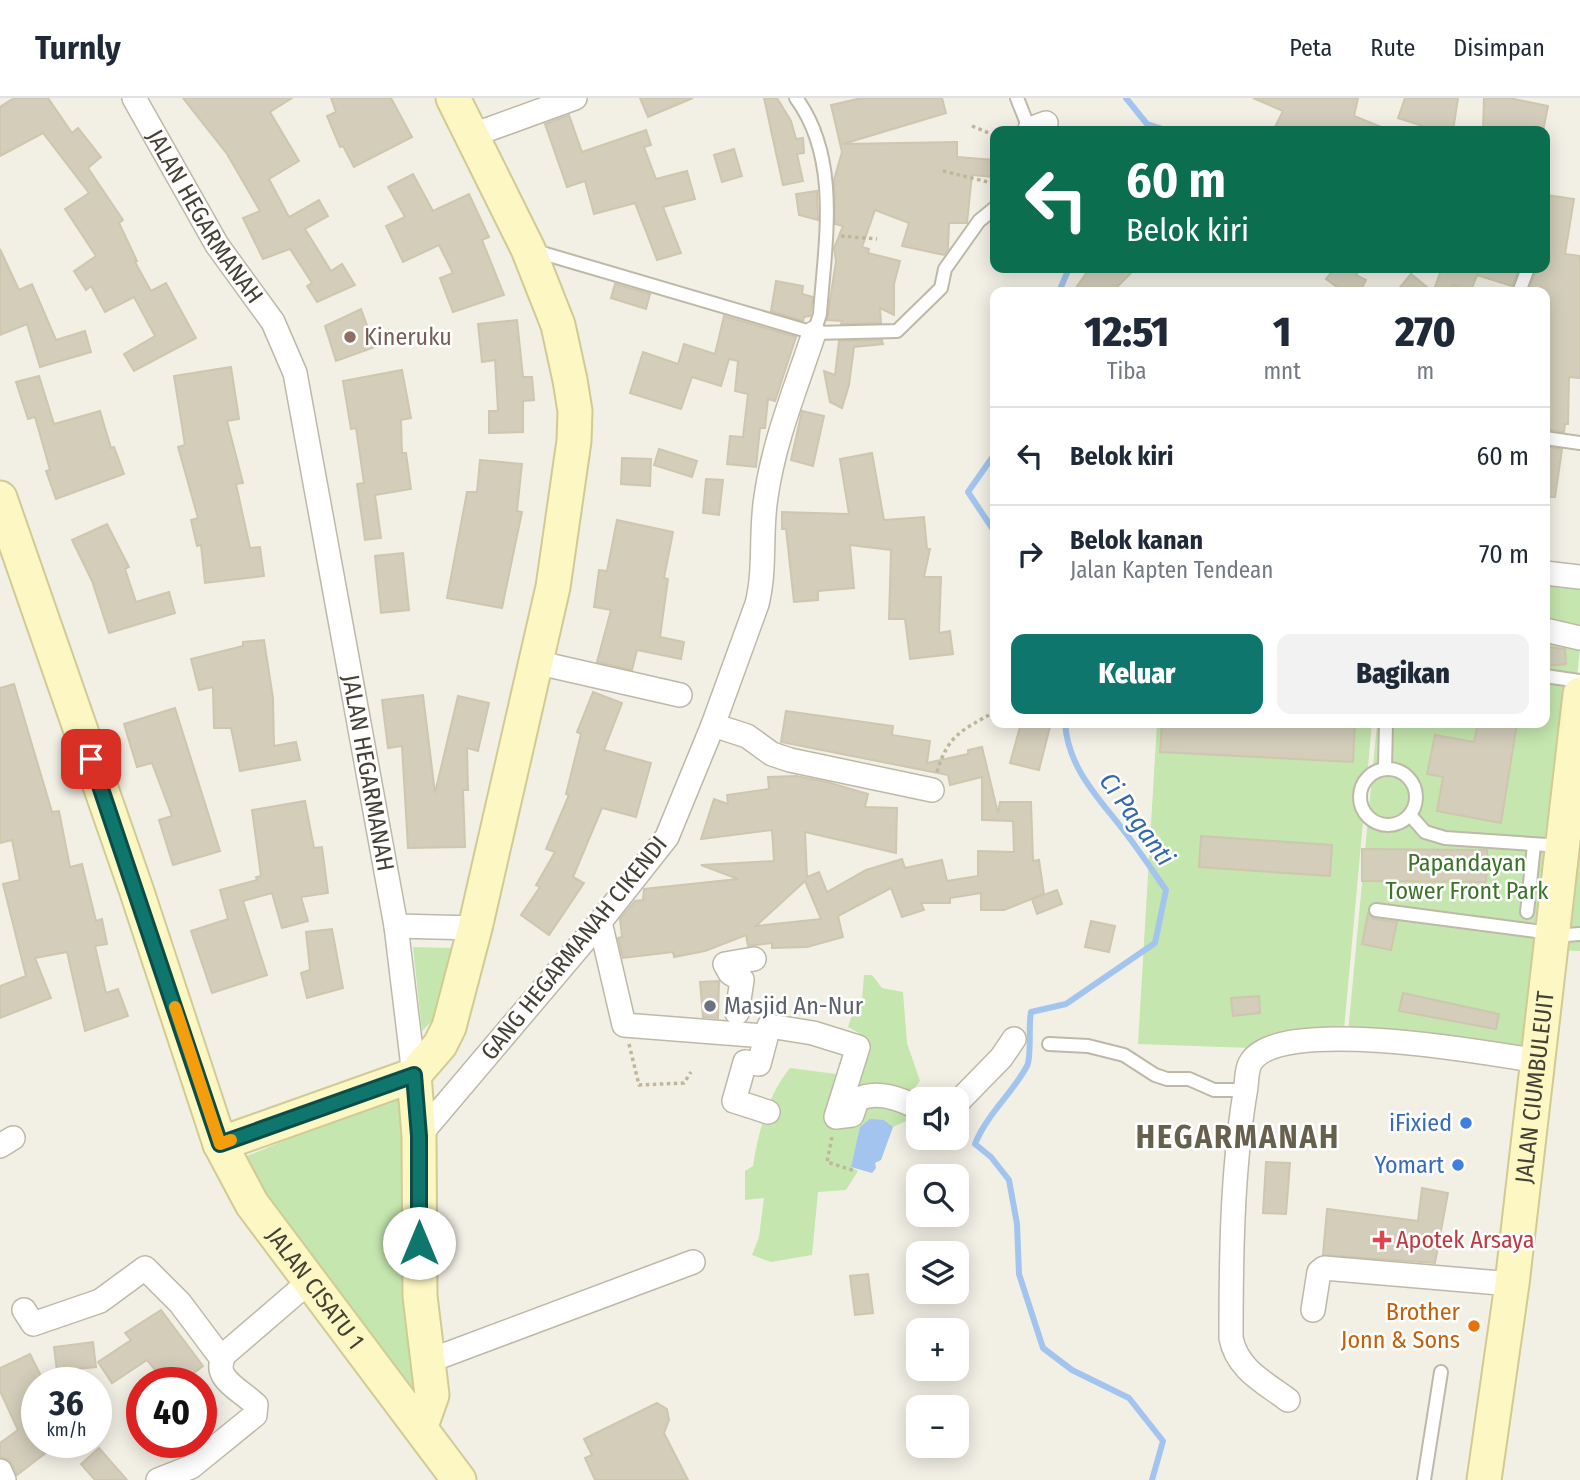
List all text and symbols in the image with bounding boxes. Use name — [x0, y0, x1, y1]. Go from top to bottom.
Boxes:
text: Turnly — [35, 28, 121, 68]
text: Peta — [1289, 34, 1332, 62]
text: Rute — [1370, 34, 1415, 62]
text: Disimpan — [1453, 34, 1545, 62]
street label: JALAN HEGARMANAH — [141, 125, 269, 309]
text: 60 m — [1126, 151, 1226, 210]
icon: left — [1011, 154, 1102, 245]
text: Belok kiri — [1126, 211, 1249, 249]
text: 12:51 — [1084, 307, 1169, 357]
text: 1 — [1273, 307, 1291, 357]
text: 270 — [1395, 307, 1456, 357]
place label: Kineruku — [364, 323, 452, 351]
marker: Kineruku — [342, 329, 358, 345]
text: Tiba — [1107, 357, 1147, 385]
text: mnt — [1263, 357, 1301, 385]
text: m — [1417, 357, 1434, 385]
icon: left — [1011, 437, 1049, 475]
text: Belok kiri — [1070, 441, 1173, 472]
text: 60 m — [1476, 441, 1529, 472]
text: Belok kanan — [1070, 525, 1203, 556]
icon: right — [1011, 535, 1049, 573]
text: 70 m — [1479, 539, 1529, 570]
text: Jalan Kapten Tendean — [1070, 556, 1273, 584]
button: Keluar — [1011, 634, 1263, 714]
button: Bagikan — [1277, 634, 1529, 714]
street label: JALAN HEGARMANAH — [336, 672, 400, 873]
pin — [61, 729, 121, 789]
icon: arrive — [72, 740, 110, 778]
water label: Ci Paganti — [1092, 767, 1181, 872]
street label: GANG HEGARMANAH CIKENDI — [475, 831, 673, 1065]
park label: Papandayan Tower Front Park — [1386, 849, 1549, 905]
street label: JALAN CIUMBULEUIT — [1510, 990, 1560, 1185]
place label: Masjid An-Nur — [724, 992, 864, 1020]
marker: Masjid An-Nur — [702, 998, 718, 1014]
map controls — [906, 1087, 969, 1458]
button: sound — [906, 1087, 969, 1150]
place label: iFixied — [1389, 1109, 1452, 1137]
marker: iFixied — [1458, 1115, 1474, 1131]
district label: HEGARMANAH — [1136, 1118, 1340, 1156]
place label: Yomart — [1374, 1151, 1444, 1179]
marker: Yomart — [1450, 1157, 1466, 1173]
button: search — [906, 1164, 969, 1227]
position arrow — [382, 1206, 456, 1280]
street label: JALAN CISATU 1 — [261, 1222, 370, 1355]
place label: Apotek Arsaya — [1396, 1226, 1534, 1254]
marker: Apotek Arsaya — [1374, 1232, 1390, 1248]
button: layers — [906, 1241, 969, 1304]
place label: Brother Jonn & Sons — [1341, 1298, 1461, 1354]
button: + — [906, 1318, 969, 1381]
marker: Brother Jonn & Sons — [1466, 1318, 1482, 1334]
speed limit sign: 40 — [126, 1367, 217, 1458]
text: 36 — [49, 1382, 84, 1424]
button: − — [906, 1395, 969, 1458]
text: km/h — [46, 1419, 87, 1441]

